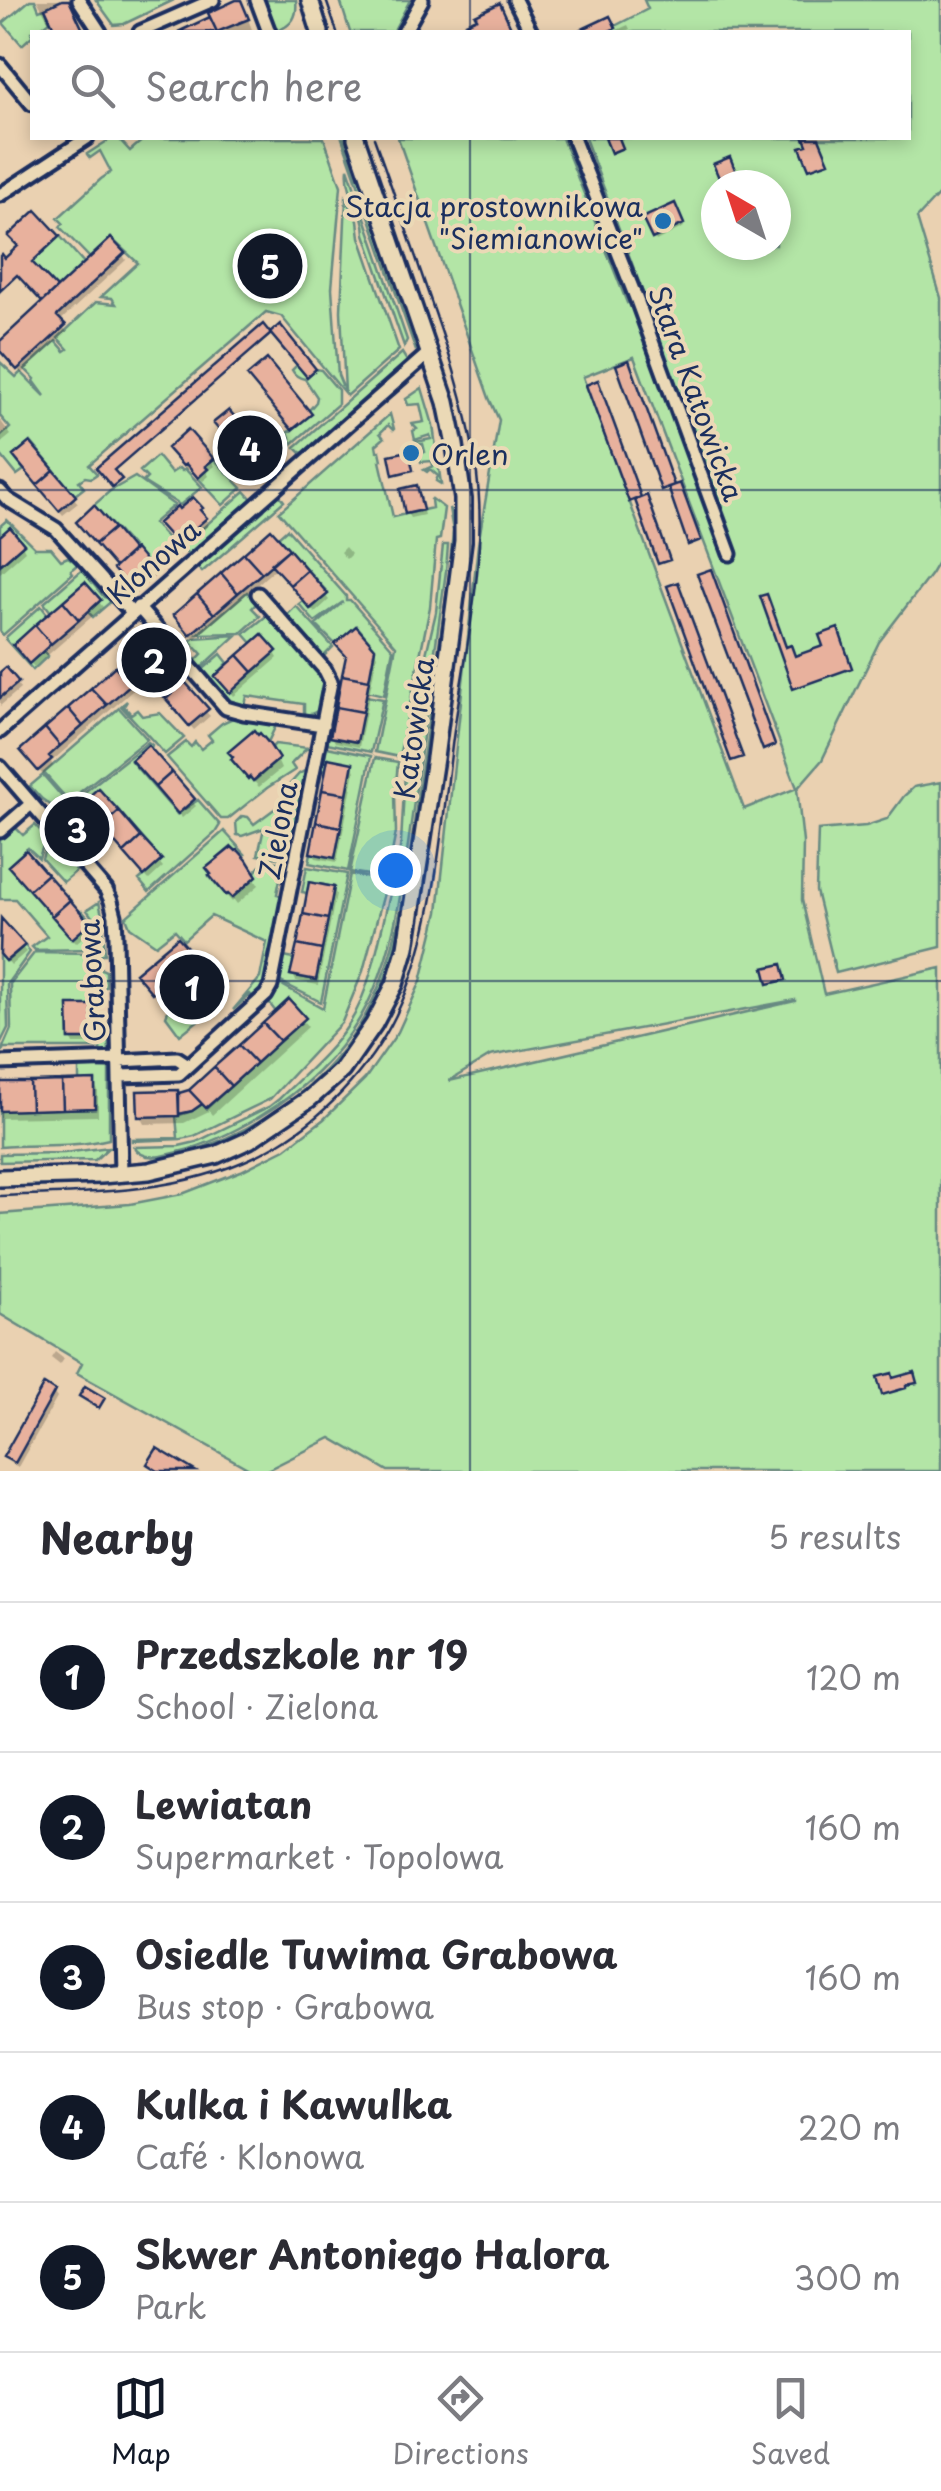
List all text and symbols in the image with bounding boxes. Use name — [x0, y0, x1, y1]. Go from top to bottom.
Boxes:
search box — [30, 30, 911, 140]
text: Search here — [145, 57, 362, 114]
icon: search — [65, 58, 120, 113]
north arrow — [701, 170, 791, 260]
place label: Stacja prostownikowa "Siemianowice" — [345, 184, 644, 259]
marker: Stacja prostownikowa "Siemianowice" — [652, 210, 674, 232]
pin: 5 — [238, 228, 302, 304]
street label: Stara Katowicka — [638, 279, 756, 507]
pin: 4 — [218, 410, 282, 486]
place label: Orlen — [431, 432, 509, 475]
marker: Orlen — [400, 442, 422, 464]
street label: Klonowa — [97, 508, 210, 614]
pin: 2 — [122, 622, 186, 698]
street label: Katowicka — [382, 654, 444, 802]
street label: Zielona — [246, 777, 308, 883]
pin: 3 — [44, 792, 110, 866]
your location — [370, 845, 421, 896]
street label: Grabowa — [66, 918, 116, 1044]
pin: 1 — [160, 950, 224, 1024]
text: Nearby — [40, 1505, 194, 1568]
text: 5 results — [768, 1512, 901, 1560]
text: Przedszkole nr 19 — [135, 1625, 468, 1682]
text: 1 — [65, 1653, 80, 1701]
text: 120 m — [806, 1653, 901, 1701]
text: School · Zielona — [135, 1682, 378, 1730]
text: Lewiatan — [135, 1775, 312, 1832]
text: 2 — [61, 1803, 84, 1851]
text: 160 m — [805, 1803, 901, 1851]
text: Supermarket · Topolowa — [135, 1832, 503, 1880]
text: Osiedle Tuwima Grabowa — [135, 1925, 618, 1982]
text: 3 — [62, 1953, 83, 2001]
text: 160 m — [805, 1953, 901, 2001]
text: Bus stop · Grabowa — [135, 1982, 434, 2030]
text: Kulka i Kawulka — [135, 2075, 452, 2132]
text: 4 — [62, 2103, 83, 2151]
text: 220 m — [798, 2103, 901, 2151]
text: Café · Klonowa — [135, 2132, 364, 2180]
text: Skwer Antoniego Halora — [135, 2225, 610, 2282]
text: 5 — [62, 2253, 83, 2301]
text: 300 m — [793, 2253, 901, 2301]
text: Park — [135, 2282, 207, 2330]
tab: Map — [111, 2371, 171, 2474]
tab: Directions — [393, 2371, 529, 2474]
tab: Saved — [751, 2371, 830, 2474]

